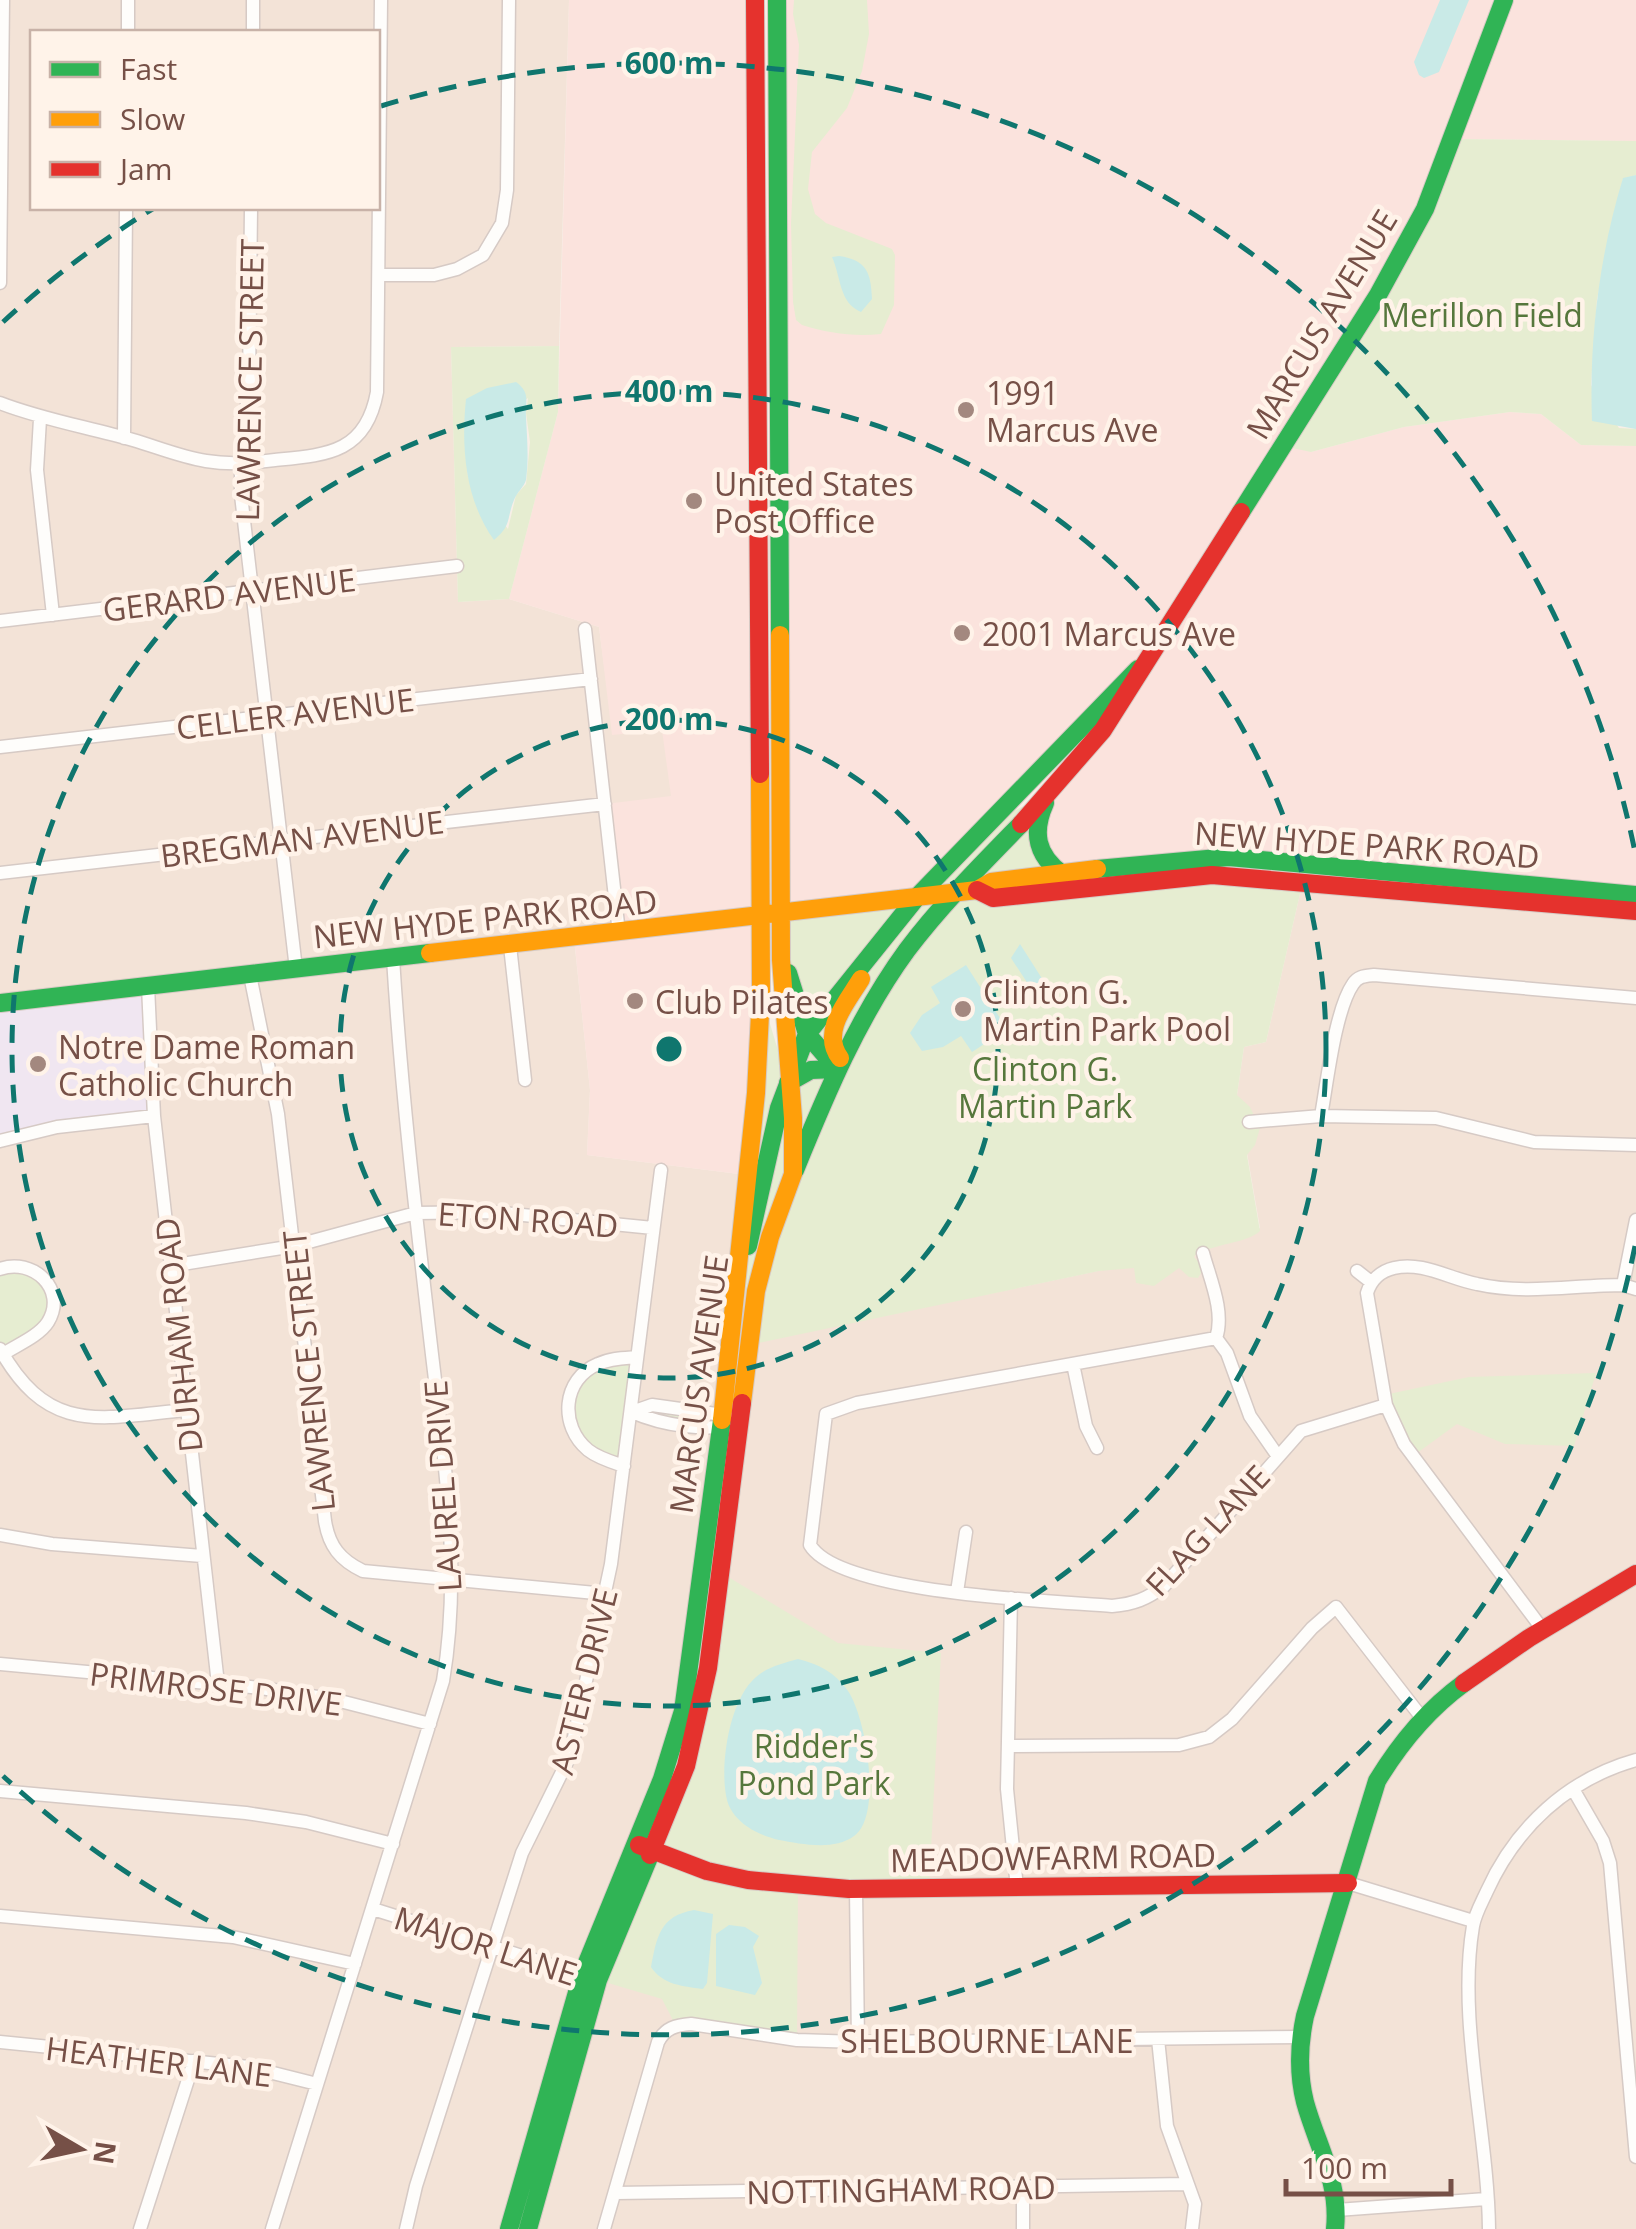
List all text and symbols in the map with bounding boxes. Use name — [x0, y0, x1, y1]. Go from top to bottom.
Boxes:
legend — [30, 30, 380, 210]
text: 600 m — [625, 42, 713, 83]
text: Fast — [120, 48, 177, 89]
text: Slow — [120, 98, 185, 139]
text: Jam — [117, 148, 173, 189]
street label: MARCUS AVENUE — [1236, 201, 1406, 447]
street label: LAWRENCE STREET — [225, 238, 273, 522]
park label: Merillon Field — [1381, 293, 1583, 336]
text: 400 m — [625, 370, 713, 411]
place label: 1991 Marcus Ave — [986, 371, 1158, 451]
marker: 1991 Marcus Ave — [955, 399, 977, 421]
place label: United States Post Office — [714, 462, 914, 542]
marker: United States Post Office — [683, 490, 705, 512]
street label: GERARD AVENUE — [100, 557, 358, 631]
place label: 2001 Marcus Ave — [982, 612, 1236, 655]
marker: 2001 Marcus Ave — [951, 622, 973, 644]
street label: CELLER AVENUE — [174, 677, 416, 749]
text: 200 m — [625, 698, 713, 739]
street label: BREGMAN AVENUE — [158, 799, 446, 877]
street label: NEW HYDE PARK ROAD — [1193, 810, 1541, 878]
street label: NEW HYDE PARK ROAD — [311, 879, 659, 957]
place label: Clinton G. Martin Park Pool — [983, 970, 1231, 1050]
place label: Club Pilates — [655, 980, 829, 1023]
marker: Club Pilates — [624, 990, 646, 1012]
marker: Clinton G. Martin Park Pool — [952, 998, 974, 1020]
place label: Notre Dame Roman Catholic Church — [58, 1025, 355, 1105]
centre of rings — [651, 1031, 687, 1067]
park label: Clinton G. Martin Park — [958, 1047, 1132, 1127]
marker: Notre Dame Roman Catholic Church — [27, 1053, 49, 1075]
street label: ETON ROAD — [436, 1191, 620, 1247]
street label: DURHAM ROAD — [144, 1216, 212, 1454]
street label: LAWRENCE STREET — [272, 1228, 344, 1514]
street label: MARCUS AVENUE — [659, 1252, 737, 1516]
street label: LAUREL DRIVE — [413, 1379, 471, 1593]
street label: FLAG LANE — [1135, 1455, 1279, 1605]
street label: ASTER DRIVE — [539, 1584, 627, 1778]
street label: PRIMROSE DRIVE — [87, 1651, 345, 1725]
park label: Ridder's Pond Park — [738, 1724, 891, 1804]
street label: MEADOWFARM ROAD — [890, 1833, 1216, 1881]
street label: MAJOR LANE — [389, 1895, 583, 1995]
street label: SHELBOURNE LANE — [840, 2019, 1134, 2062]
street label: HEATHER LANE — [43, 2026, 275, 2096]
north arrow — [30, 2099, 130, 2199]
scale bar — [1286, 2134, 1451, 2196]
text: N — [85, 2139, 126, 2167]
text: 100 m — [1301, 2147, 1388, 2188]
street label: NOTTINGHAM ROAD — [746, 2165, 1056, 2213]

